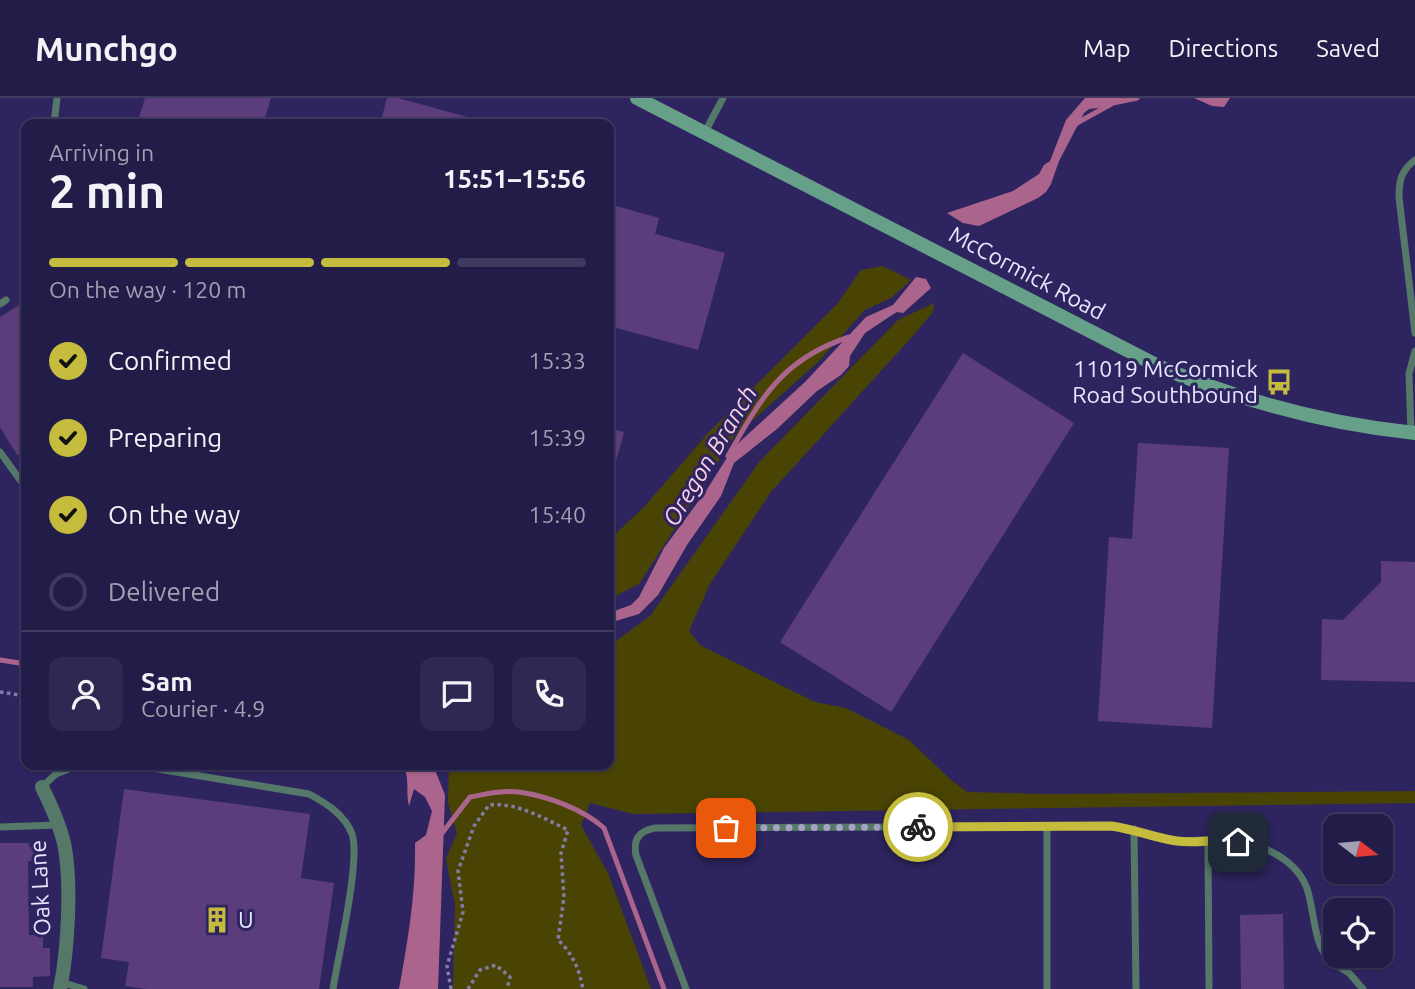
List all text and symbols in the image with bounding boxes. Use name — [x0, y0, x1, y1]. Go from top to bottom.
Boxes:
text: Munchgo — [35, 30, 178, 67]
text: Map — [1083, 35, 1130, 62]
text: Directions — [1168, 35, 1278, 62]
text: Saved — [1316, 35, 1380, 62]
text: Arriving in — [49, 140, 154, 165]
text: 15:51–15:56 — [443, 164, 586, 193]
text: 2 min — [49, 165, 165, 217]
street label: McCormick Road — [945, 221, 1109, 324]
text: On the way · 120 m — [49, 277, 246, 302]
icon: check — [49, 342, 87, 380]
text: Confirmed — [108, 346, 232, 375]
text: 15:33 — [528, 348, 586, 373]
place label: 11019 McCormick Road Southbound — [1072, 356, 1258, 407]
bus stop icon: 11019 McCormick Road Southbound — [1264, 367, 1294, 397]
water label: Oregon Branch — [657, 381, 762, 531]
icon: check — [49, 419, 87, 457]
text: Preparing — [108, 423, 222, 452]
text: 15:39 — [528, 425, 586, 450]
icon: check — [49, 496, 87, 534]
text: On the way — [108, 500, 240, 529]
text: 15:40 — [528, 502, 586, 527]
text: Delivered — [108, 577, 220, 606]
button: person — [49, 657, 123, 731]
button: chat — [420, 657, 494, 731]
button: phone — [512, 657, 586, 731]
text: Sam — [141, 667, 193, 696]
text: Courier · 4.9 — [141, 696, 265, 721]
courier — [883, 792, 953, 862]
pin — [696, 798, 756, 858]
icon: bike — [899, 808, 937, 846]
icon: bag — [707, 809, 745, 847]
pin — [1208, 812, 1268, 872]
north arrow — [1323, 814, 1393, 884]
map controls — [1323, 814, 1393, 968]
icon: home — [1219, 823, 1257, 861]
street label: Oak Lane — [25, 839, 54, 937]
button: locate — [1323, 898, 1393, 968]
building icon: U — [202, 905, 232, 935]
place label: U — [238, 907, 254, 932]

